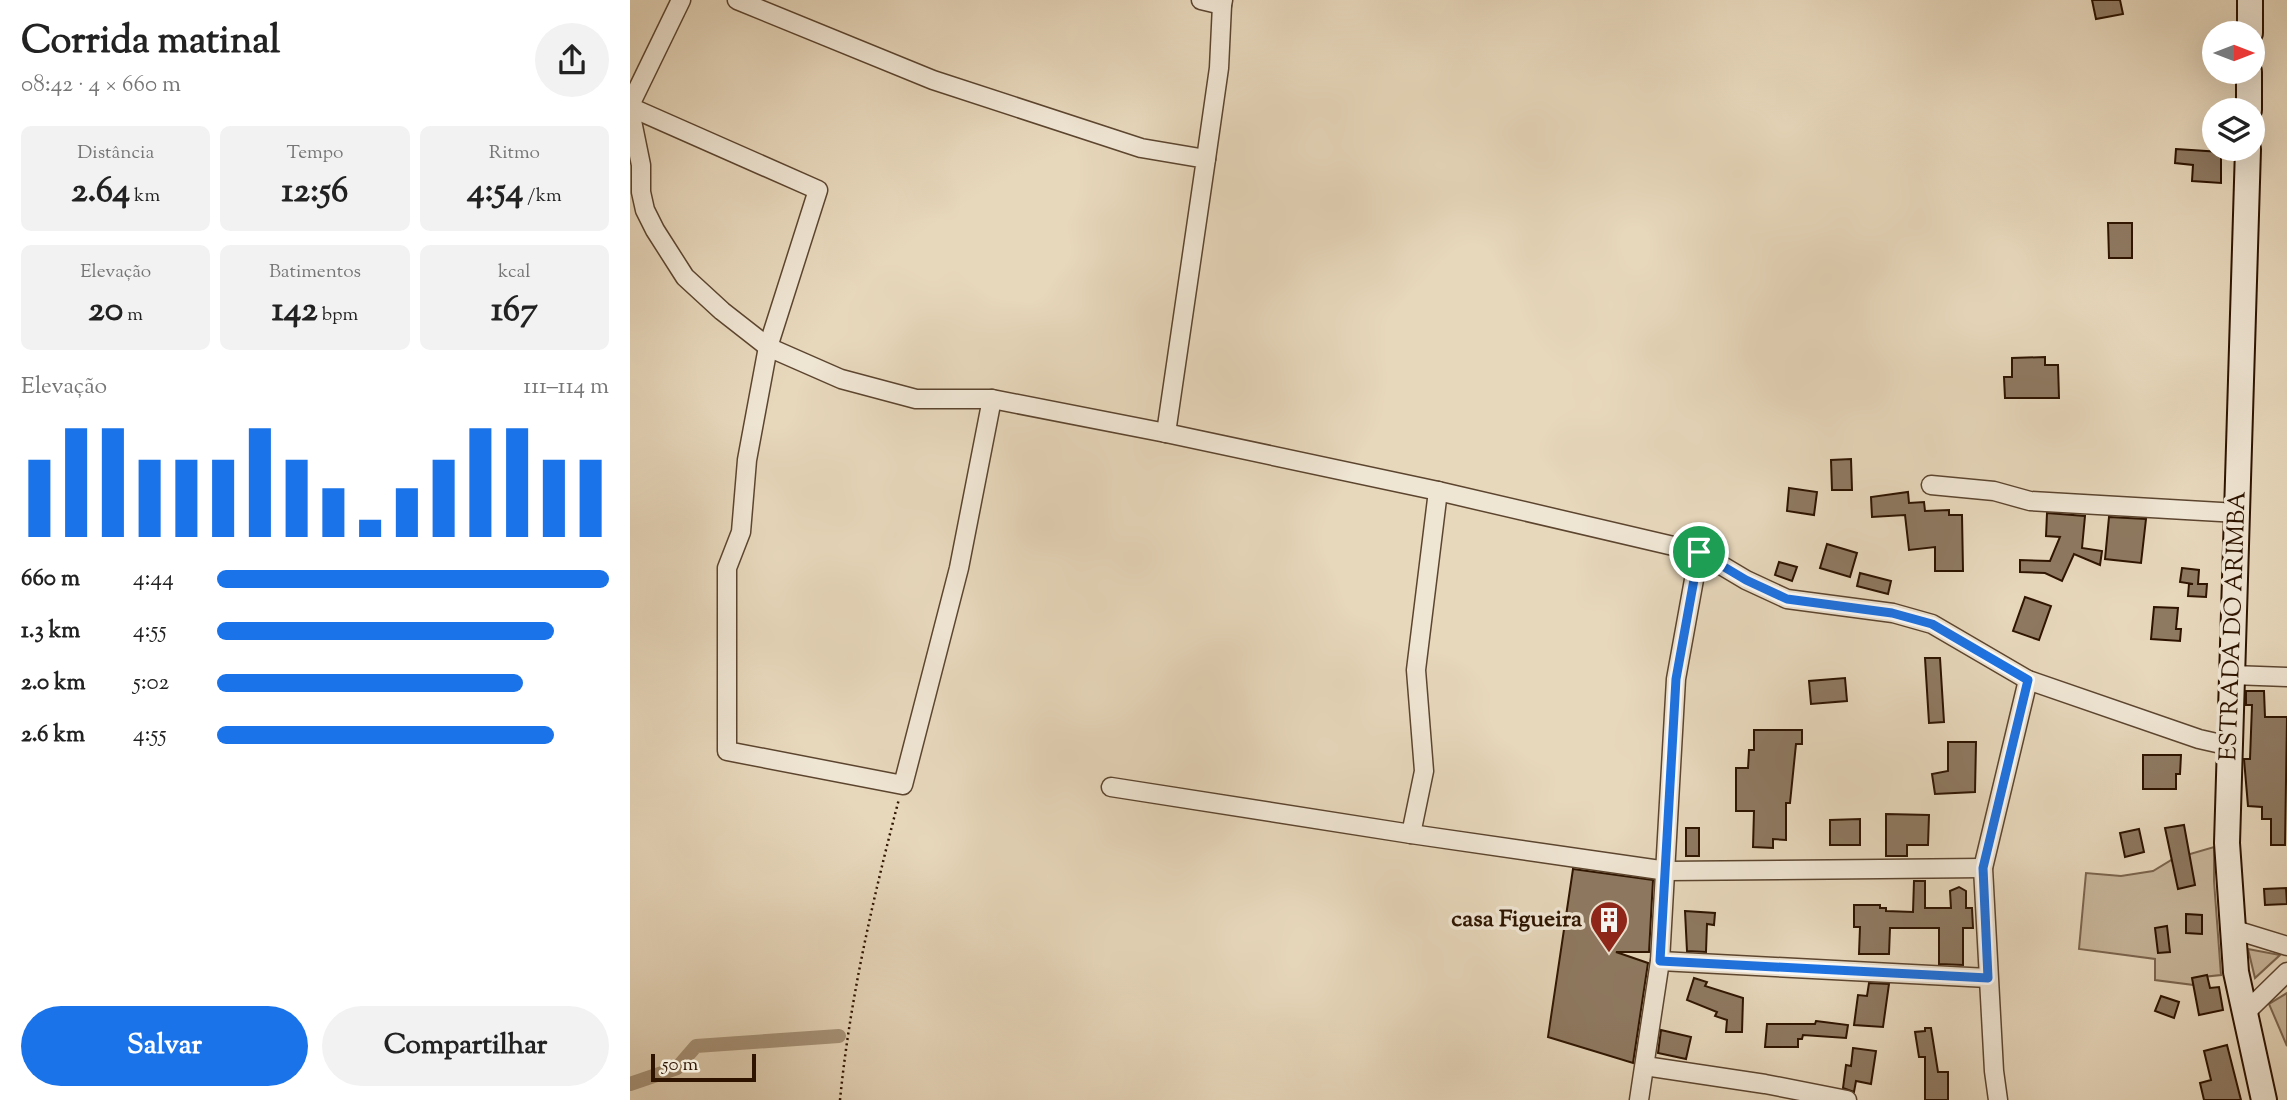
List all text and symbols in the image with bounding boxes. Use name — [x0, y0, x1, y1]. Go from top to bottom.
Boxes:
text: Corrida matinal — [21, 16, 280, 70]
north arrow — [2202, 21, 2264, 84]
map controls — [2202, 21, 2265, 161]
button: share — [535, 23, 609, 97]
text: 08:42 · 4 × 660 m — [21, 69, 181, 102]
button: layers — [2202, 98, 2265, 161]
text: Distância — [77, 140, 154, 167]
text: Tempo — [286, 140, 344, 167]
text: Ritmo — [489, 140, 540, 167]
text: 2.64 — [71, 167, 130, 218]
text: 12:56 — [282, 167, 348, 218]
text: 4:54 — [467, 167, 523, 218]
text: km — [130, 183, 160, 210]
text: /km — [523, 183, 562, 210]
text: Elevação — [80, 259, 151, 286]
text: Batimentos — [269, 259, 361, 286]
text: kcal — [498, 259, 531, 286]
text: 20 — [88, 286, 123, 337]
text: 142 — [272, 286, 318, 337]
text: 167 — [491, 286, 538, 337]
text: m — [123, 302, 143, 329]
text: bpm — [318, 302, 358, 329]
text: Elevação — [21, 371, 107, 404]
text: 111–114 m — [523, 371, 609, 404]
street label: ESTRADA DO ARIMBA — [2212, 490, 2256, 762]
pin — [1669, 522, 1729, 582]
icon: arrive — [1680, 533, 1718, 571]
text: 660 m — [21, 563, 80, 596]
text: 4:44 — [133, 563, 174, 596]
text: 1.3 km — [21, 615, 80, 648]
text: 4:55 — [133, 615, 167, 648]
text: 2.0 km — [21, 667, 86, 700]
text: 5:02 — [133, 667, 169, 700]
text: 2.6 km — [21, 719, 85, 752]
text: 4:55 — [133, 719, 167, 752]
building icon: casa Figueira — [1588, 899, 1630, 954]
place label: casa Figueira — [1451, 903, 1583, 937]
button: Salvar — [21, 1006, 308, 1086]
button: Compartilhar — [322, 1006, 609, 1086]
scale bar — [651, 1051, 756, 1083]
text: 50 m — [662, 1052, 698, 1079]

